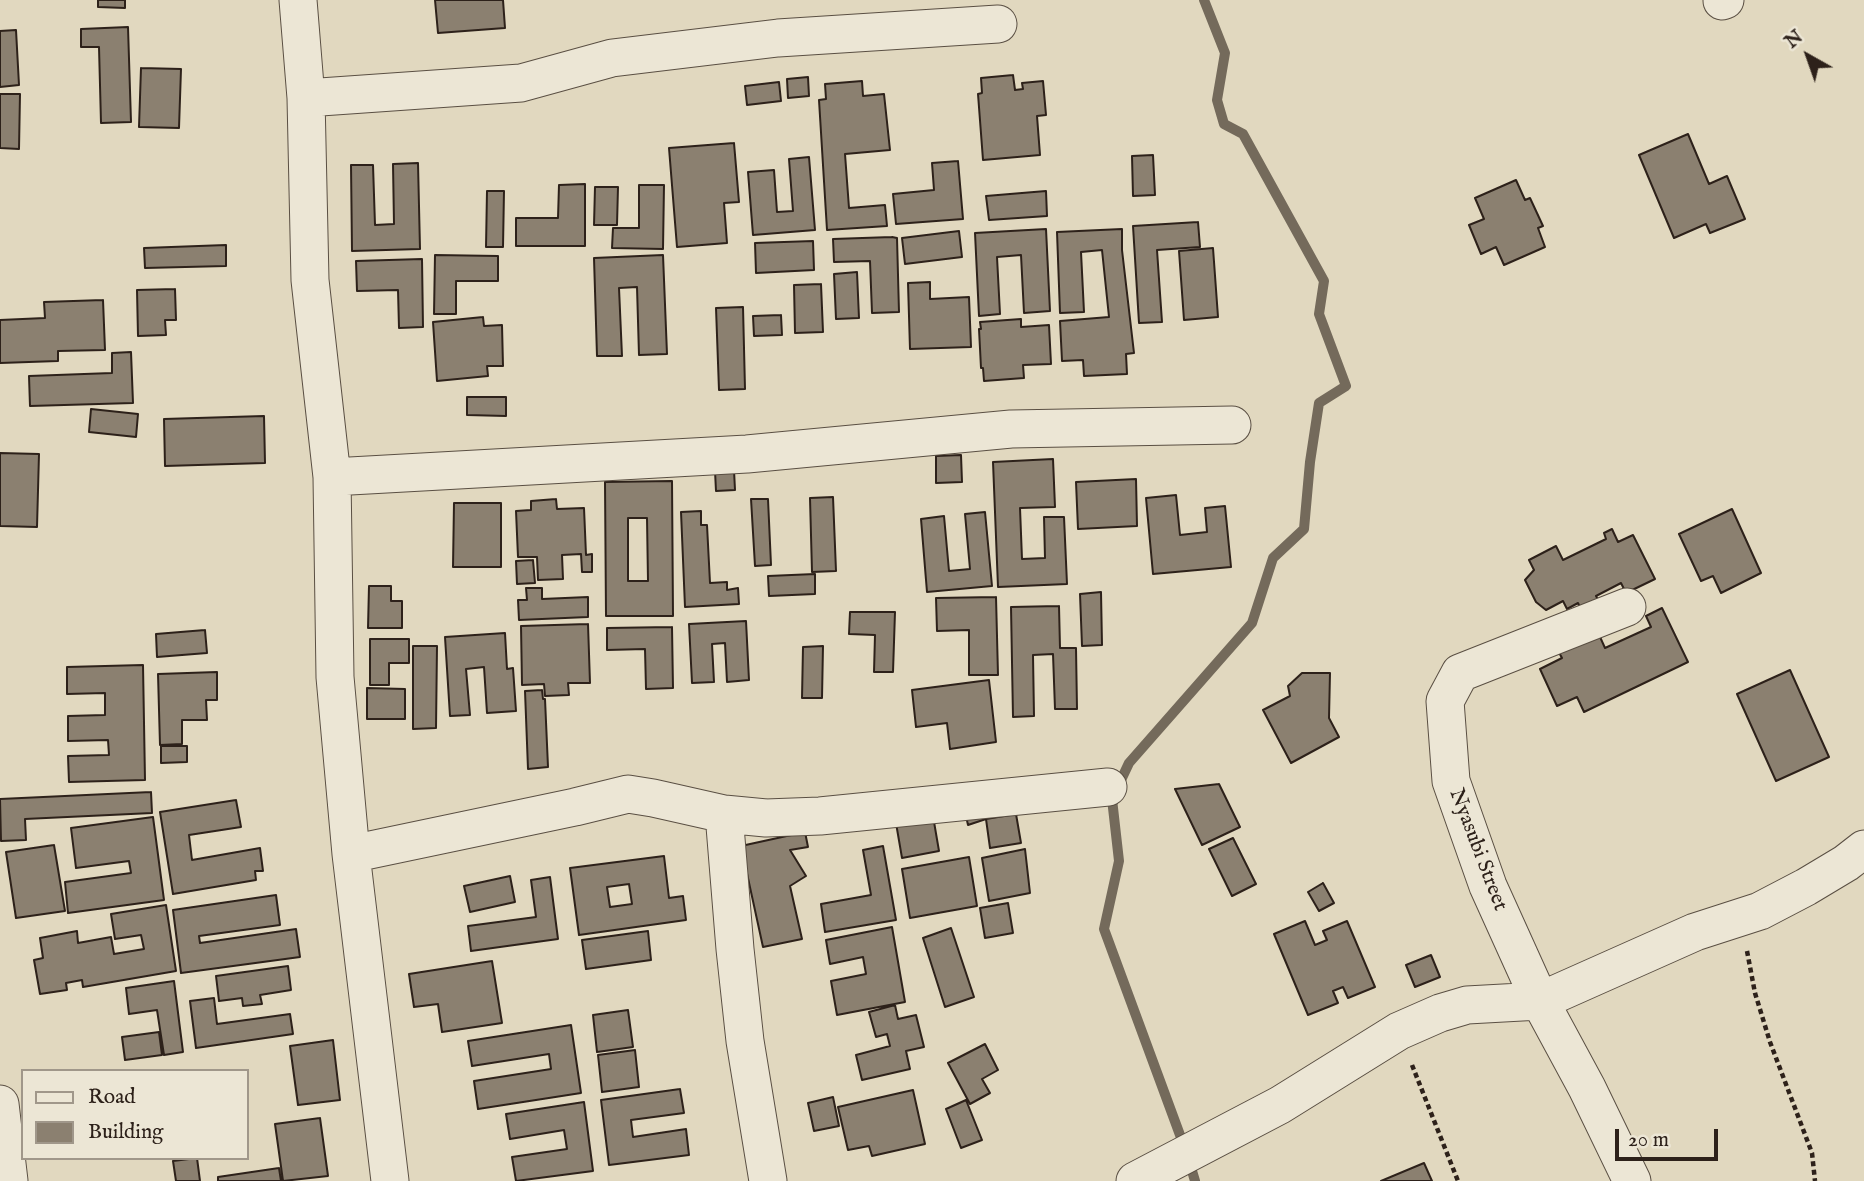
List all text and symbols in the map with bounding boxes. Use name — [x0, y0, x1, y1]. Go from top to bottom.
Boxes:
north arrow — [1773, 21, 1843, 91]
text: N — [1780, 25, 1809, 54]
street label: Nyasubi Street — [1442, 785, 1512, 915]
legend — [21, 1069, 248, 1160]
text: Road — [88, 1084, 135, 1111]
scale bar — [1619, 1114, 1722, 1158]
text: Building — [88, 1119, 163, 1146]
text: 20 m — [1628, 1127, 1669, 1154]

